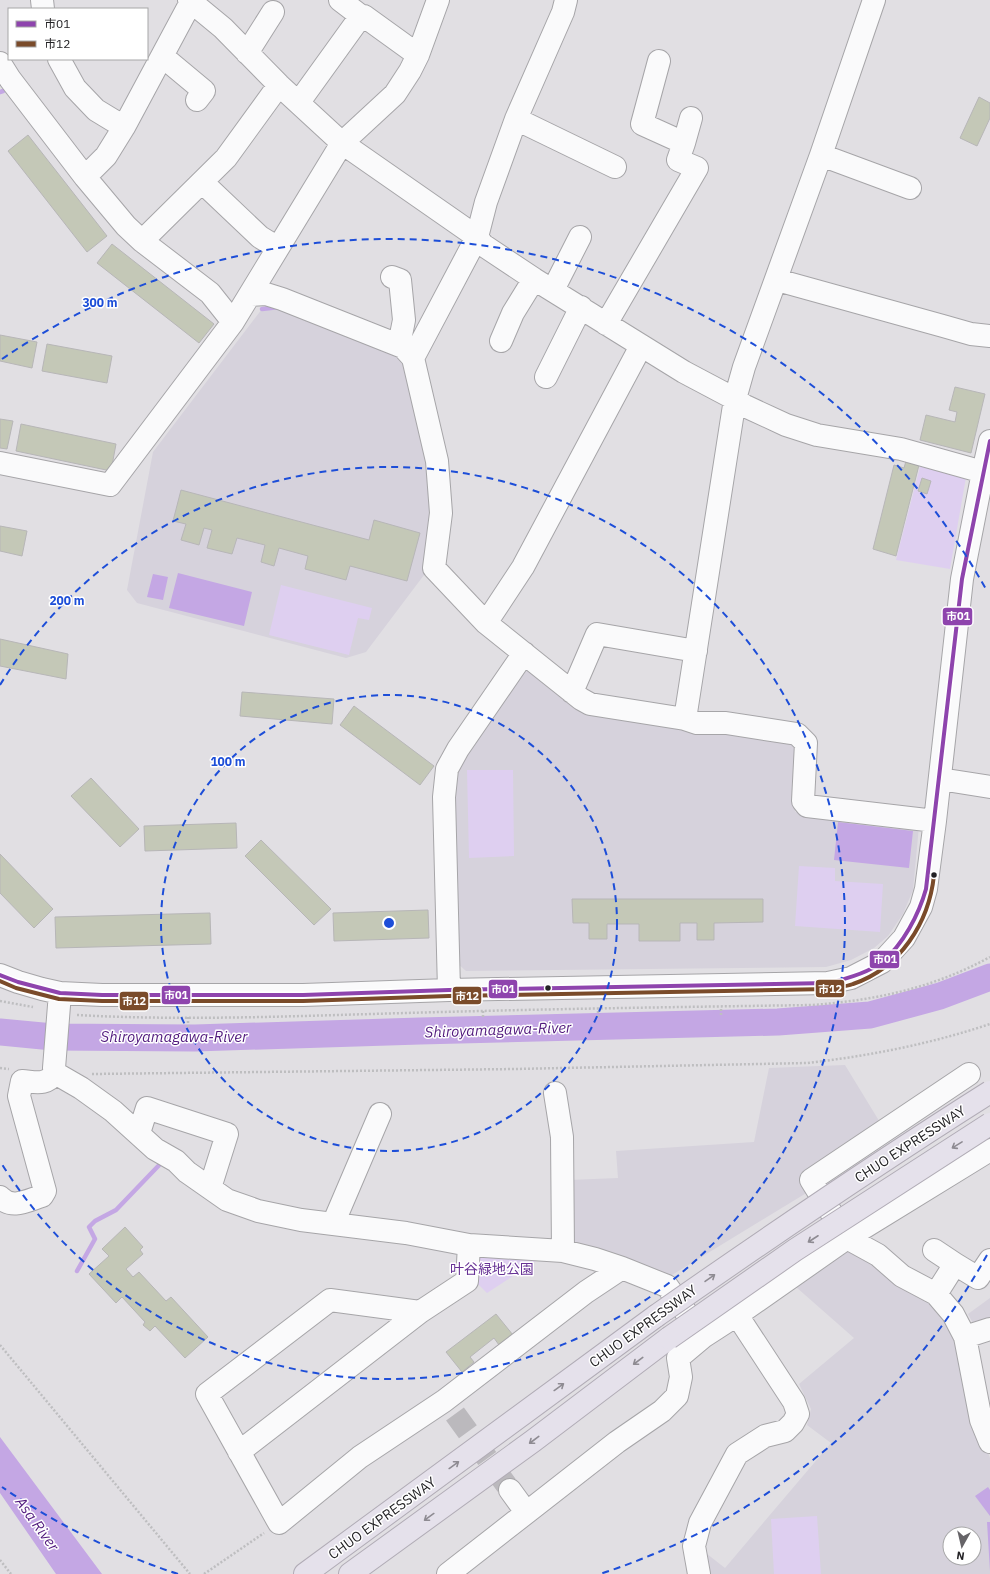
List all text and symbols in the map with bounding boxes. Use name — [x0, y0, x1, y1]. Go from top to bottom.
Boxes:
legend — [8, 8, 148, 60]
text: 市01 — [44, 16, 70, 31]
text: 市12 — [44, 36, 70, 51]
text: 300 m — [82, 295, 118, 310]
text: 200 m — [49, 593, 85, 608]
line badge: 市01 — [942, 607, 973, 626]
text: 市01 — [946, 609, 970, 623]
text: 100 m — [210, 754, 246, 769]
unlabelled marker — [929, 870, 939, 880]
centre of rings — [382, 916, 396, 930]
line badge: 市01 — [869, 950, 900, 969]
text: 市01 — [873, 952, 897, 966]
line badge: 市01 — [488, 979, 518, 999]
line badge: 市12 — [815, 979, 845, 998]
text: 市01 — [491, 982, 515, 996]
text: 市12 — [818, 982, 842, 996]
unlabelled marker — [543, 983, 553, 993]
line badge: 市01 — [161, 985, 191, 1005]
line badge: 市12 — [452, 986, 482, 1005]
text: 市01 — [164, 988, 188, 1002]
text: 市12 — [455, 989, 479, 1003]
line badge: 市12 — [119, 991, 149, 1011]
text: 市12 — [122, 994, 146, 1008]
water label: Shiroyamagawa-River — [424, 1017, 572, 1042]
water label: Shiroyamagawa-River — [101, 1027, 248, 1046]
street label: CHUO EXPRESSWAY — [851, 1101, 969, 1187]
one-way arrow — [951, 1142, 963, 1150]
one-way arrow — [808, 1235, 819, 1243]
park label: 叶谷緑地公園 — [450, 1260, 534, 1278]
one-way arrow — [705, 1274, 716, 1282]
street label: CHUO EXPRESSWAY — [586, 1280, 701, 1371]
one-way arrow — [632, 1357, 643, 1366]
one-way arrow — [553, 1383, 564, 1392]
one-way arrow — [529, 1436, 540, 1445]
one-way arrow — [449, 1460, 460, 1469]
street label: CHUO EXPRESSWAY — [325, 1472, 440, 1563]
water label: Asa River — [11, 1492, 64, 1555]
one-way arrow — [424, 1513, 435, 1521]
north arrow — [942, 1526, 982, 1566]
text: N — [956, 1548, 966, 1563]

